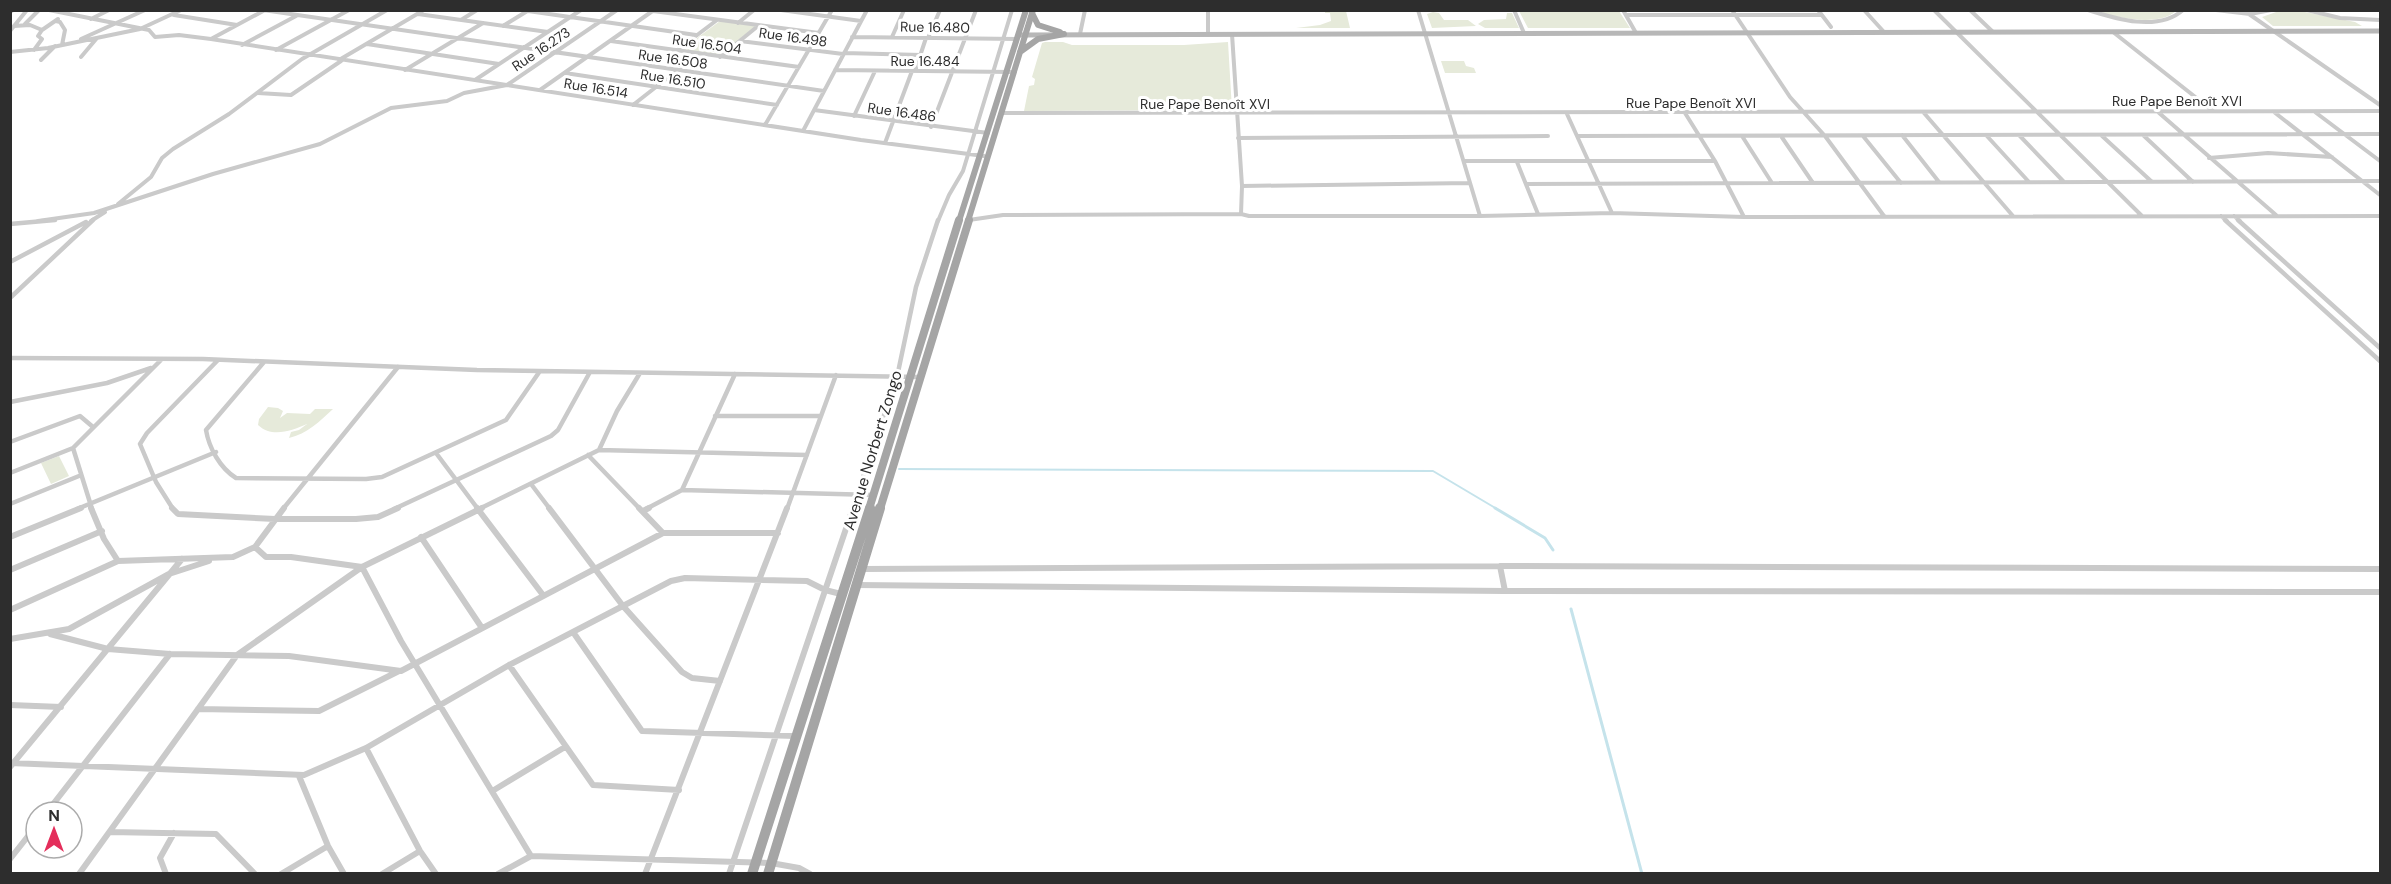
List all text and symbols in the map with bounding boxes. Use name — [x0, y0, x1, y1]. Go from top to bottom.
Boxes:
street label: Rue 16.480 — [900, 17, 970, 37]
street label: Rue 16.273 — [508, 23, 574, 75]
street label: Rue 16.498 — [758, 23, 828, 51]
street label: Rue 16.504 — [671, 30, 743, 58]
street label: Rue 16.508 — [637, 45, 709, 73]
street label: Rue 16.484 — [891, 52, 960, 70]
street label: Rue 16.510 — [639, 65, 707, 93]
street label: Rue 16.514 — [563, 74, 630, 102]
street label: Rue Pape Benoît XVI — [2112, 92, 2242, 110]
street label: Rue Pape Benoît XVI — [1626, 94, 1756, 112]
street label: Rue Pape Benoît XVI — [1140, 95, 1270, 113]
street label: Rue 16.486 — [866, 98, 938, 126]
street label: Avenue Norbert Zongo — [838, 368, 907, 533]
north arrow — [24, 800, 84, 860]
text: N — [48, 805, 60, 826]

